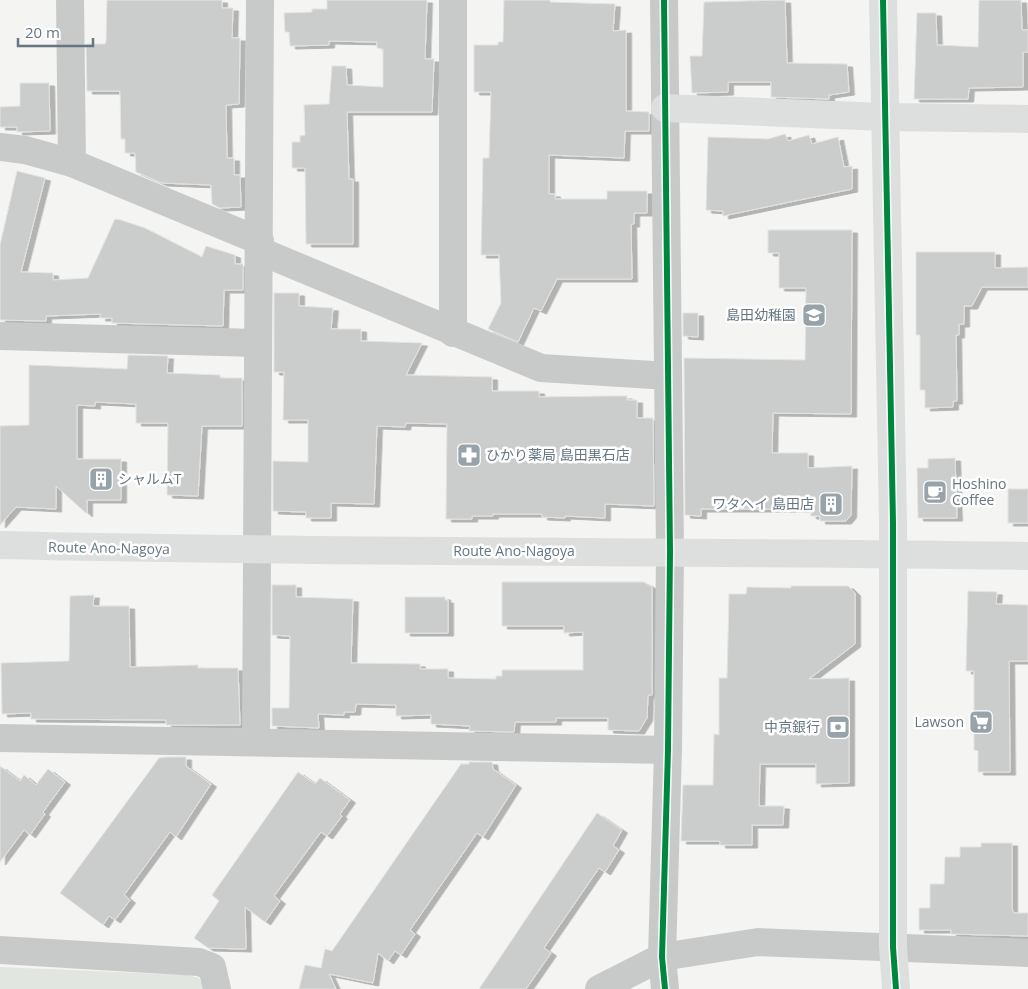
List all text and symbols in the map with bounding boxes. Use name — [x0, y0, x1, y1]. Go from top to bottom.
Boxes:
scale bar — [18, 15, 92, 47]
text: 20 m — [25, 22, 60, 42]
school or university icon: 島田幼稚園 — [801, 302, 827, 328]
place label: 島田幼稚園 — [726, 305, 796, 324]
pharmacy icon: ひかり薬局 島田黒石店 — [456, 442, 482, 468]
place label: ひかり薬局 島田黒石店 — [486, 445, 630, 464]
building icon: シャルムT — [88, 466, 114, 492]
place label: シャルムT — [118, 469, 182, 488]
place label: Hoshino Coffee — [952, 474, 1007, 509]
cafe icon: Hoshino Coffee — [922, 479, 948, 505]
building icon: ワタヘイ 島田店 — [818, 491, 844, 517]
place label: ワタヘイ 島田店 — [712, 494, 814, 513]
street label: Route Ano-Nagoya — [48, 537, 170, 558]
street label: Route Ano-Nagoya — [453, 541, 575, 560]
supermarket icon: Lawson — [968, 709, 994, 735]
place label: Lawson — [914, 712, 964, 731]
bank icon: 中京銀行 — [825, 714, 851, 740]
place label: 中京銀行 — [764, 717, 820, 736]

